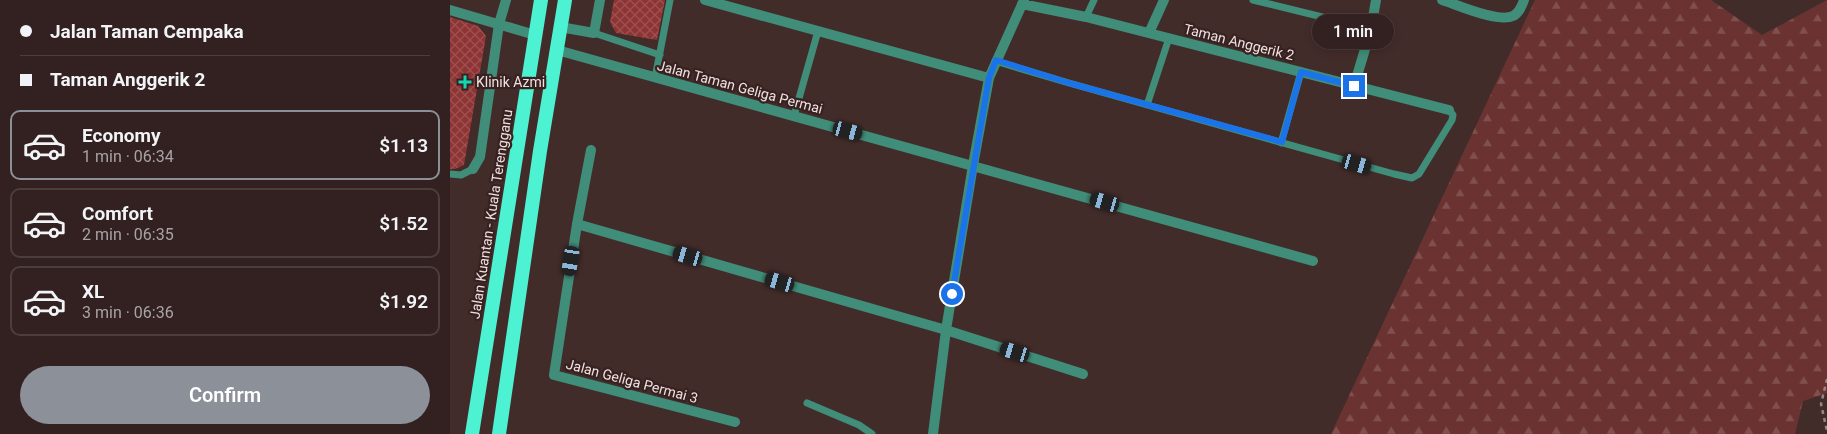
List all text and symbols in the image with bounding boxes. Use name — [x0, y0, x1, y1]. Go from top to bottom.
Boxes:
callout: 1 min — [1313, 13, 1395, 48]
text: Jalan Taman Cempaka — [50, 20, 244, 43]
street label: Taman Anggerik 2 — [1182, 21, 1296, 63]
text: 1 min — [1333, 22, 1373, 41]
street label: Jalan Taman Geliga Permai — [656, 57, 824, 117]
text: Taman Anggerik 2 — [50, 68, 205, 91]
place label: Klinik Azmi — [476, 74, 545, 90]
marker: Klinik Azmi — [458, 75, 472, 89]
route end — [1343, 75, 1365, 97]
street label: Jalan Kuantan - Kuala Terengganu — [467, 108, 515, 320]
car — [831, 120, 864, 142]
icon: car — [22, 123, 67, 168]
text: Economy — [82, 124, 161, 147]
text: $1.13 — [379, 134, 428, 157]
text: 1 min · 06:34 — [82, 147, 174, 166]
car — [1340, 153, 1373, 175]
car — [1088, 191, 1121, 213]
icon: car — [22, 201, 67, 246]
text: Comfort — [82, 202, 153, 225]
text: $1.52 — [379, 212, 428, 235]
text: 2 min · 06:35 — [82, 225, 174, 244]
car — [561, 245, 580, 277]
car — [671, 245, 704, 267]
car — [763, 271, 796, 293]
icon: car — [22, 279, 67, 324]
text: XL — [82, 280, 104, 303]
route start — [941, 283, 963, 305]
text: $1.92 — [379, 290, 428, 313]
text: 3 min · 06:36 — [82, 303, 174, 322]
car — [998, 340, 1031, 364]
street label: Jalan Geliga Permai 3 — [564, 356, 700, 406]
button: Confirm — [20, 366, 430, 424]

